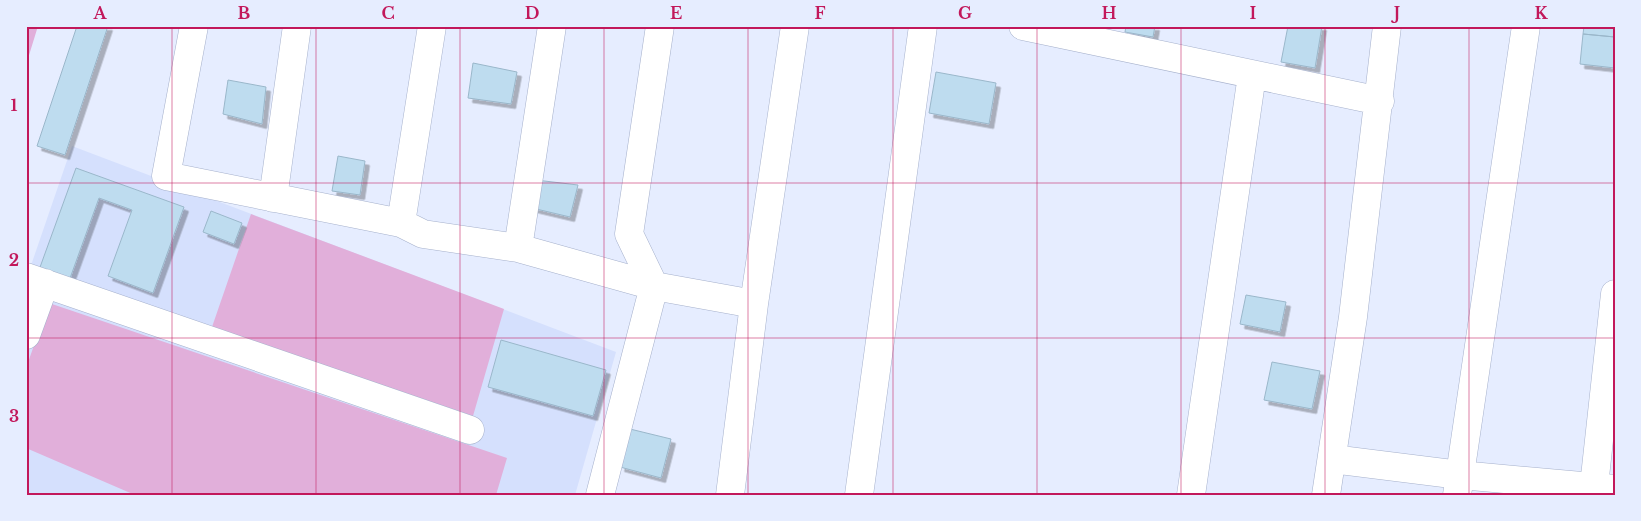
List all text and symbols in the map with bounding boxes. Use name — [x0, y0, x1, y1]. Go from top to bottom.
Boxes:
text: A — [93, 3, 108, 23]
text: B — [238, 3, 251, 23]
text: C — [381, 3, 395, 23]
text: D — [525, 3, 539, 23]
text: E — [670, 3, 682, 23]
text: F — [814, 3, 826, 23]
text: G — [958, 3, 972, 23]
text: H — [1101, 3, 1117, 23]
text: I — [1250, 3, 1257, 23]
text: J — [1391, 3, 1400, 23]
text: K — [1534, 3, 1548, 23]
text: 1 — [11, 95, 18, 115]
text: 2 — [9, 250, 19, 270]
text: 3 — [9, 406, 19, 426]

